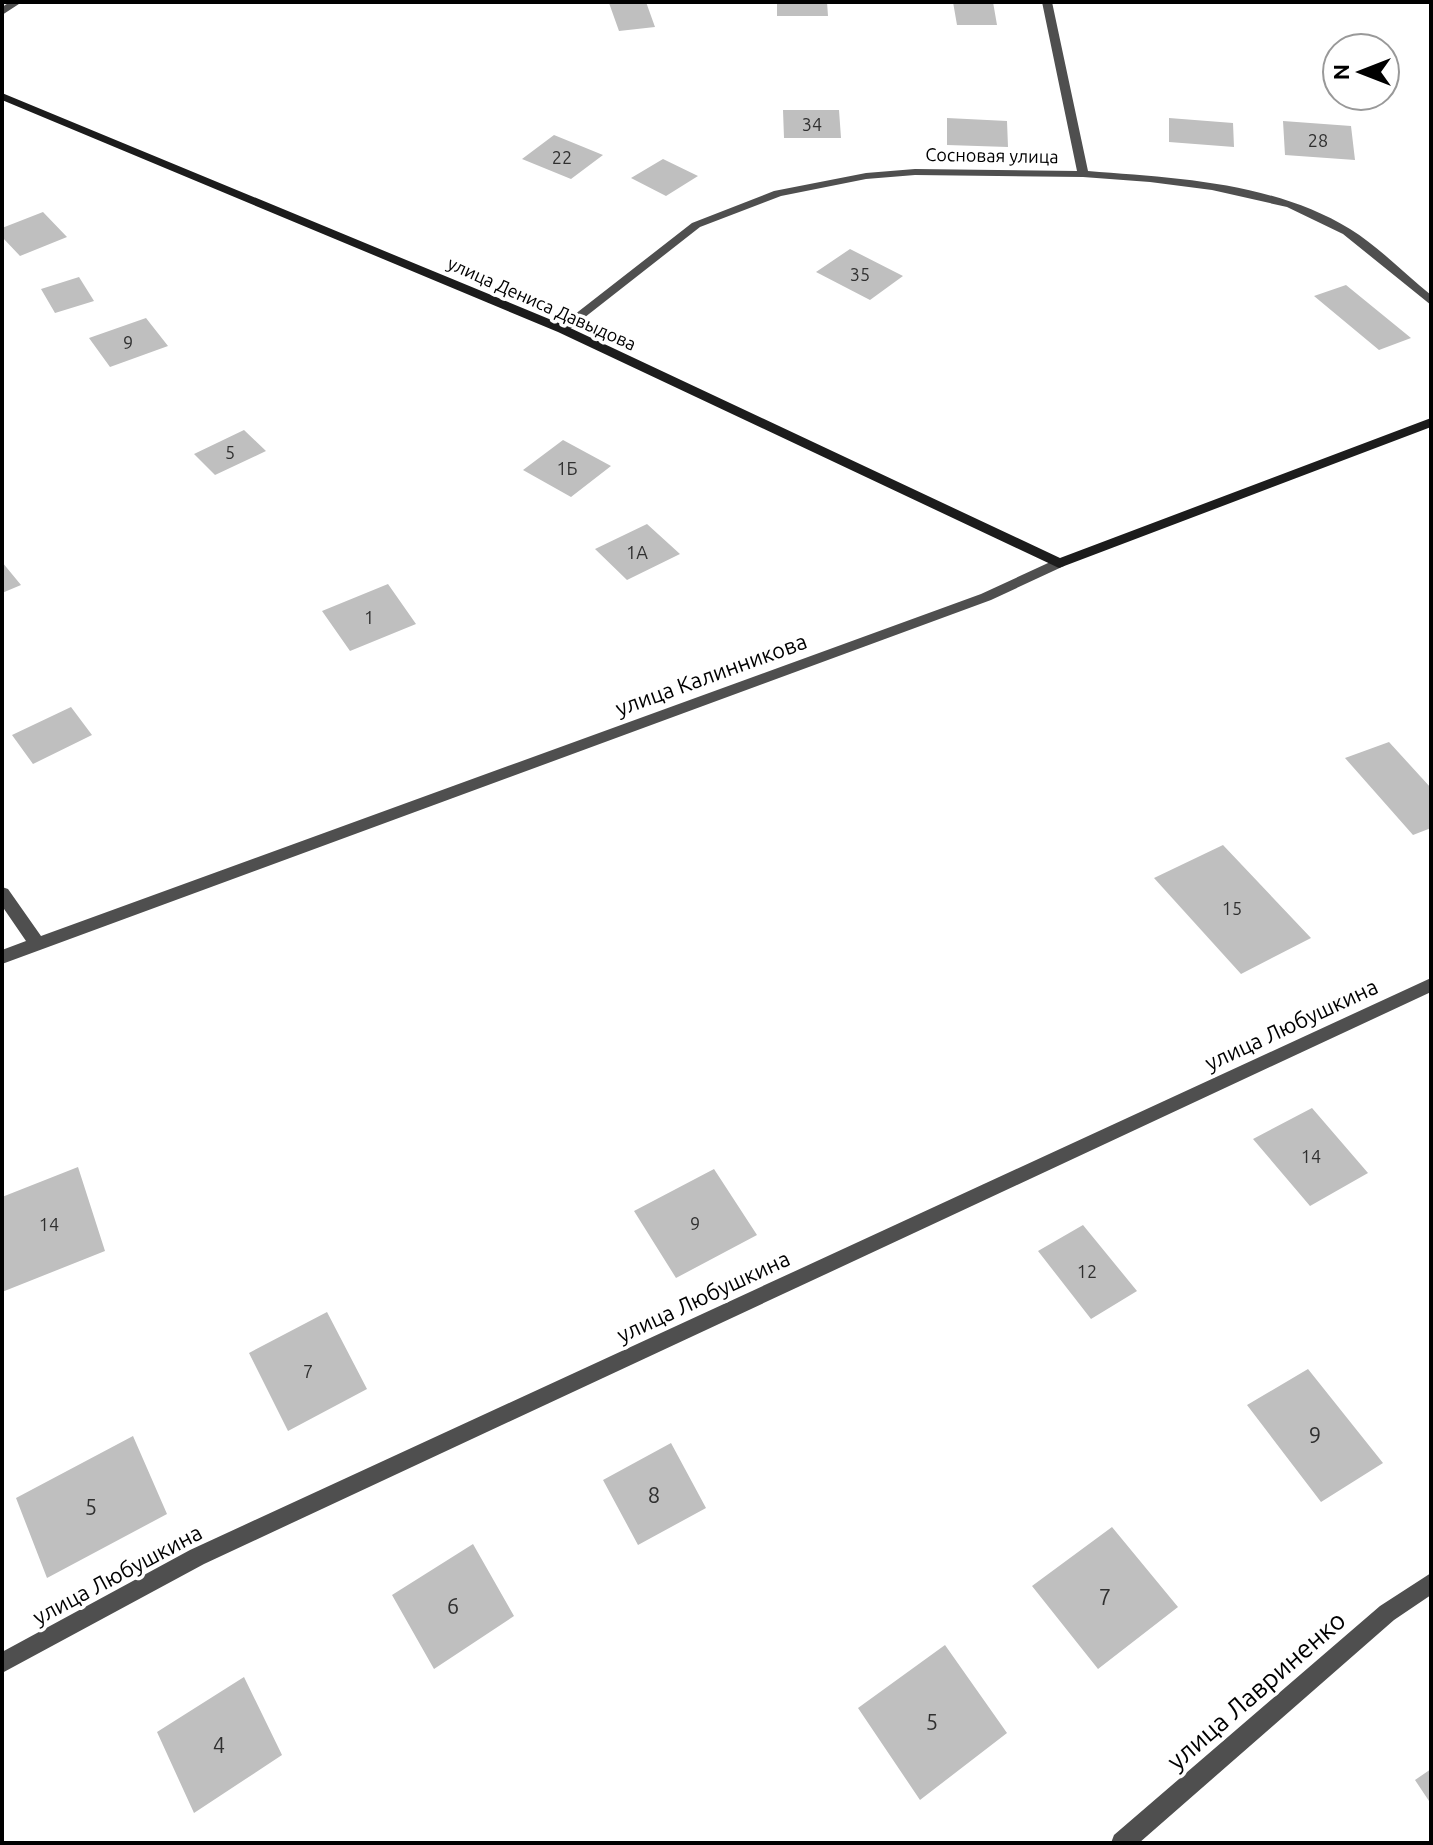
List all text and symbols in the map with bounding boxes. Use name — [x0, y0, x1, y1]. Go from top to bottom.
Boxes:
north arrow — [1321, 32, 1401, 112]
text: N — [1328, 64, 1353, 80]
house number: 34 — [802, 114, 822, 134]
house number: 28 — [1308, 130, 1328, 150]
street label: Сосновая улица — [925, 144, 1059, 166]
house number: 22 — [552, 147, 572, 167]
street label: улица Дениса Давыдова — [445, 252, 639, 354]
house number: 35 — [850, 264, 870, 284]
house number: 9 — [123, 332, 133, 352]
house number: 5 — [225, 442, 235, 462]
house number: 1Б — [556, 458, 578, 478]
house number: 1А — [626, 542, 648, 562]
house number: 1 — [364, 607, 374, 627]
street label: улица Калинникова — [612, 628, 810, 720]
house number: 15 — [1222, 898, 1242, 918]
street label: улица Любушкина — [1201, 973, 1381, 1075]
house number: 14 — [1301, 1146, 1321, 1166]
house number: 9 — [690, 1213, 700, 1233]
house number: 14 — [39, 1214, 59, 1234]
street label: улица Любушкина — [613, 1245, 793, 1347]
house number: 12 — [1077, 1261, 1097, 1281]
house number: 7 — [303, 1361, 313, 1381]
house number: 9 — [1309, 1422, 1321, 1447]
house number: 8 — [648, 1482, 660, 1507]
house number: 5 — [85, 1494, 97, 1519]
street label: улица Любушкина — [28, 1519, 206, 1629]
house number: 7 — [1099, 1584, 1111, 1609]
house number: 6 — [447, 1593, 459, 1618]
street label: улица Лавриненко — [1161, 1605, 1351, 1775]
house number: 5 — [926, 1709, 938, 1734]
house number: 4 — [213, 1732, 225, 1757]

